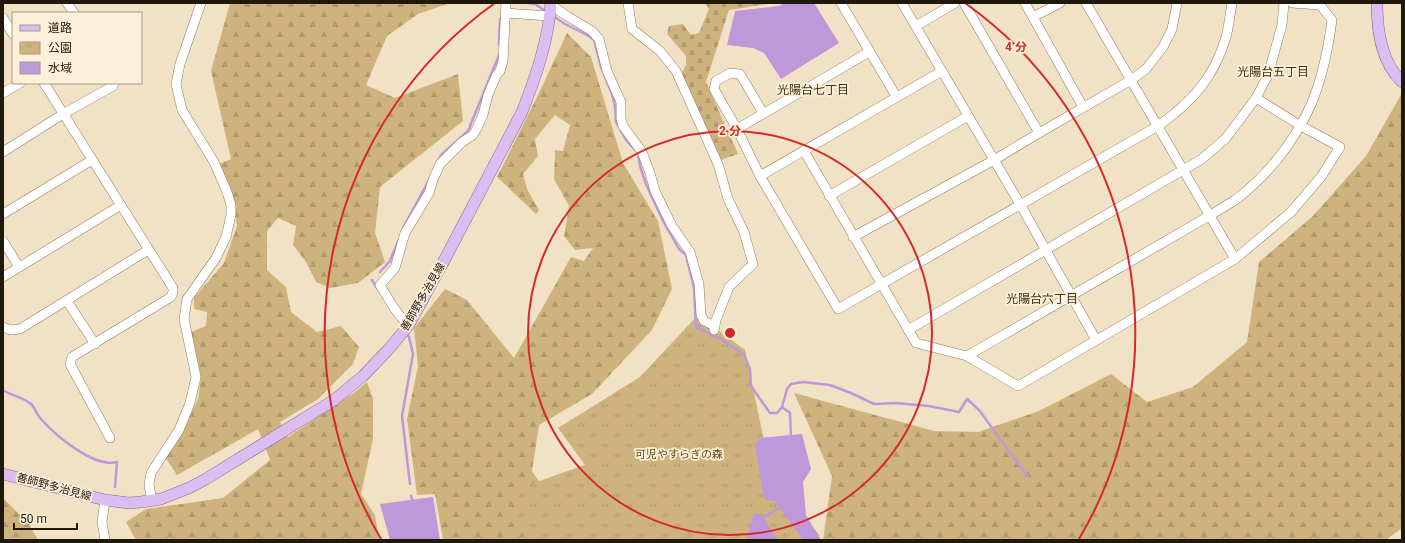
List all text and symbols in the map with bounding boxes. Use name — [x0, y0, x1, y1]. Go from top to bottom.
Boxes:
legend — [12, 12, 142, 84]
text: 道路 — [48, 21, 72, 35]
text: 4 分 — [1005, 40, 1027, 54]
text: 公園 — [48, 41, 72, 55]
text: 水域 — [48, 61, 72, 75]
district label: 光陽台五丁目 — [1237, 65, 1309, 79]
district label: 光陽台七丁目 — [777, 83, 849, 97]
text: 2 分 — [719, 124, 741, 138]
street label: 善師野多治見線 — [398, 260, 448, 334]
district label: 光陽台六丁目 — [1006, 292, 1078, 306]
centre of rings — [723, 326, 737, 340]
park label: 可児やすらぎの森 — [635, 448, 723, 461]
street label: 善師野多治見線 — [15, 471, 93, 503]
scale bar — [14, 505, 77, 531]
text: 50 m — [20, 512, 47, 526]

